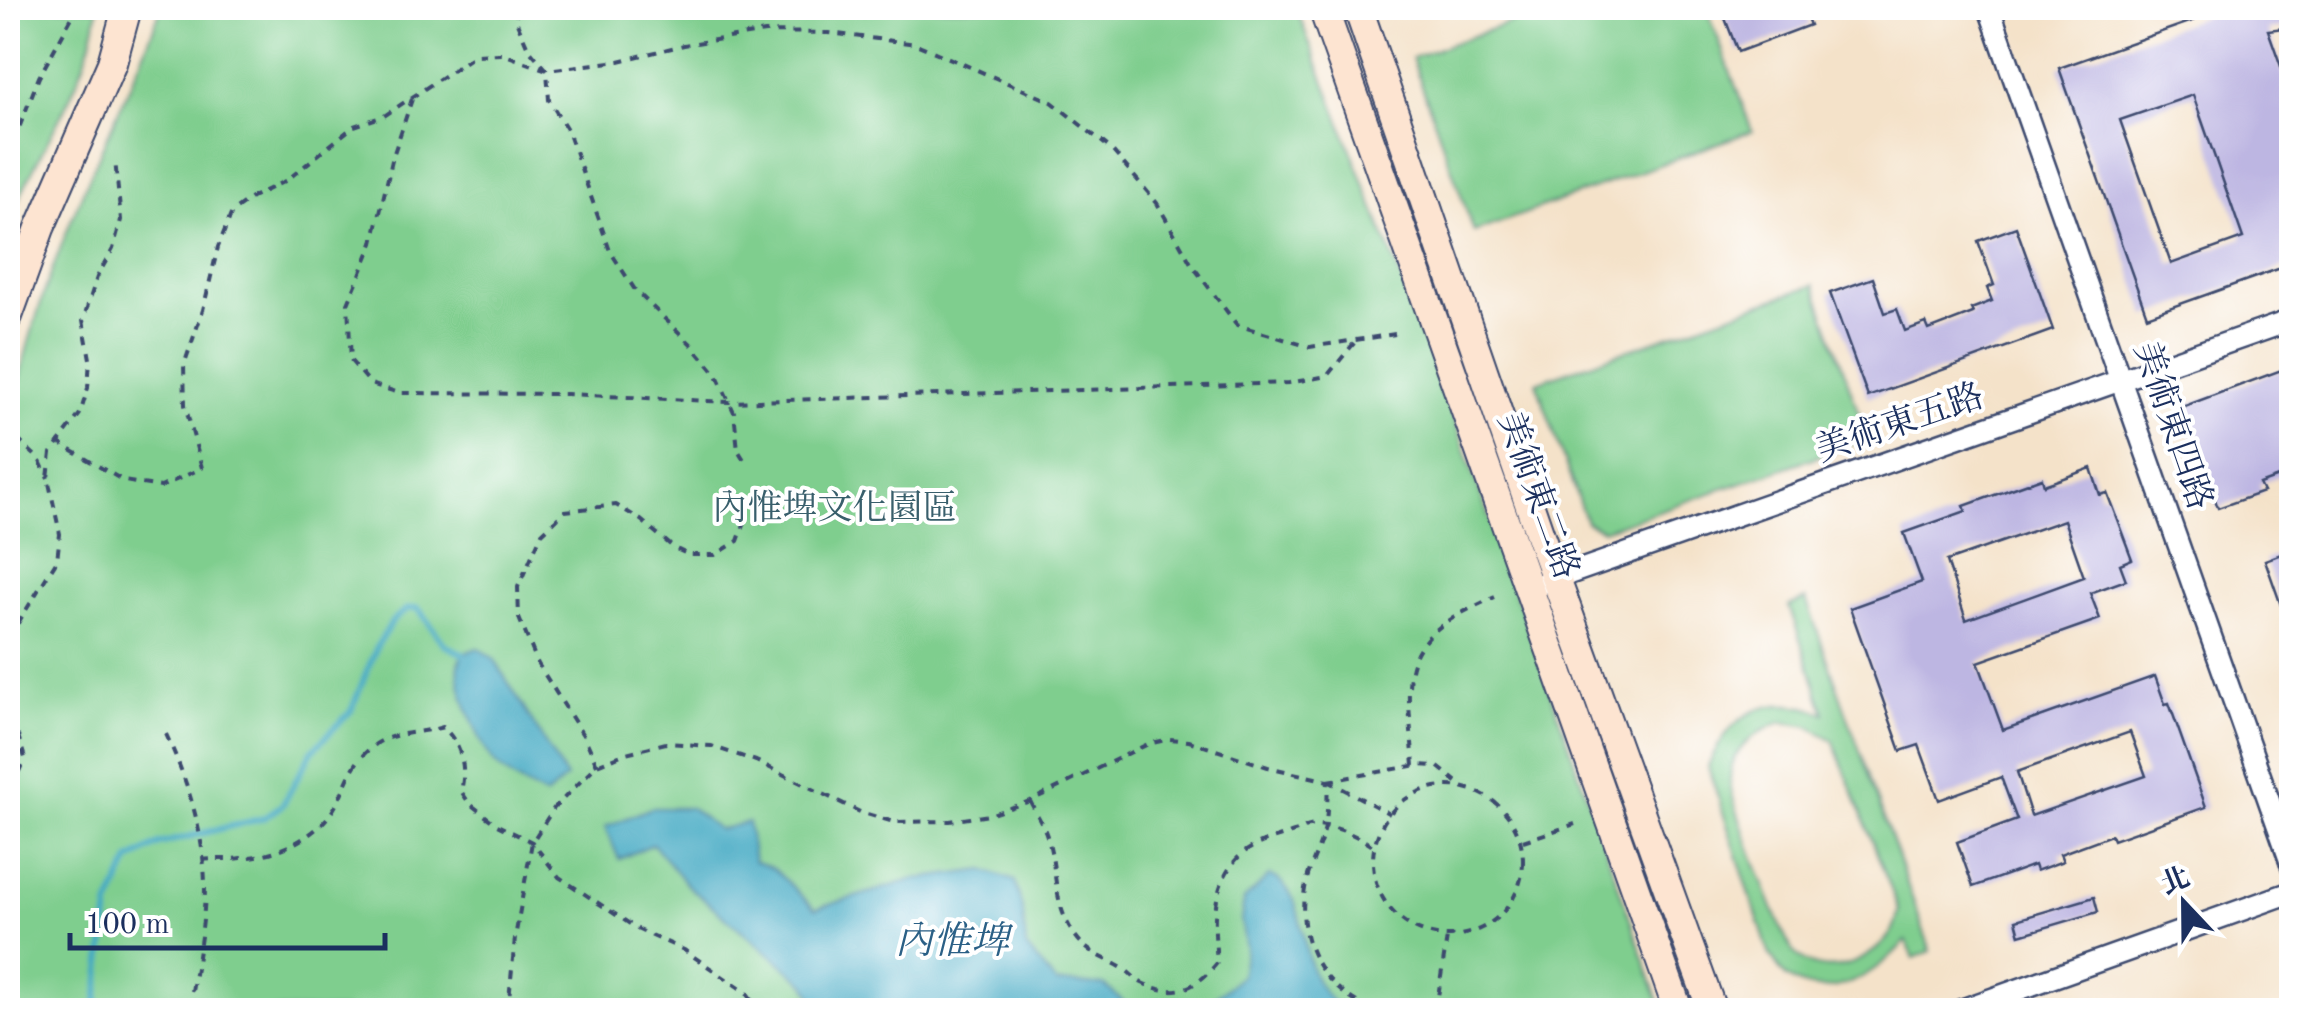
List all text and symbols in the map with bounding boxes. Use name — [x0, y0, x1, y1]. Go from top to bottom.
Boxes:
street label: 美術東四路 — [2127, 337, 2220, 514]
street label: 美術東五路 — [1811, 376, 1988, 469]
street label: 美術東二路 — [1491, 407, 1586, 584]
park label: 內惟埤文化園區 — [712, 489, 958, 527]
north arrow — [2134, 853, 2234, 953]
text: 北 — [2156, 862, 2194, 901]
scale bar — [70, 888, 385, 950]
text: 100 m — [85, 910, 169, 940]
water label: 內惟埤 — [895, 920, 1014, 962]

